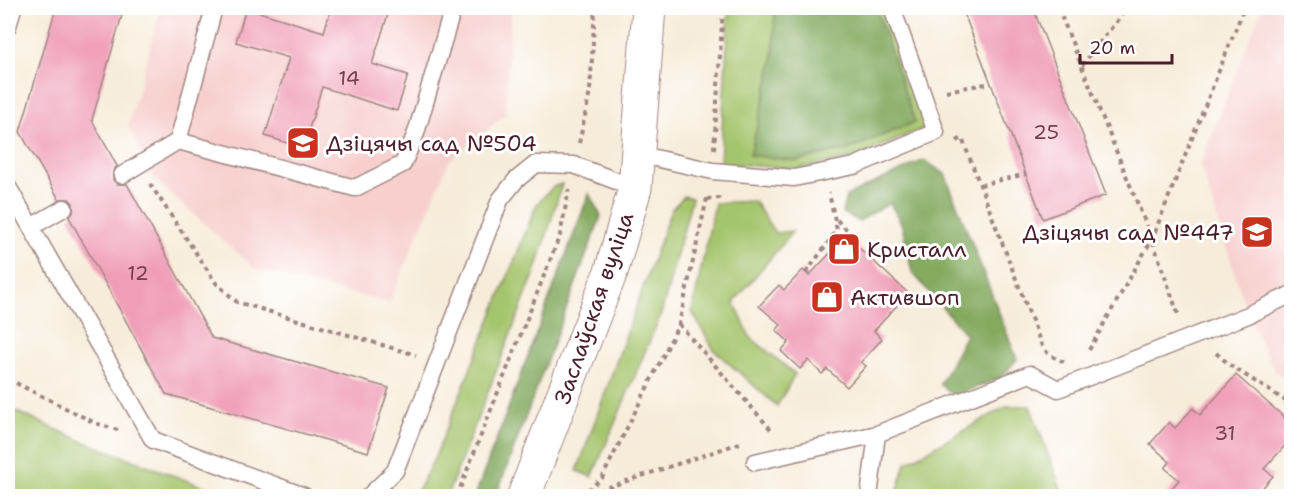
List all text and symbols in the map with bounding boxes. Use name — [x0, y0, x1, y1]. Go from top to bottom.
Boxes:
scale bar — [1080, 27, 1172, 65]
text: 20 m — [1089, 36, 1135, 60]
house number: 14 — [338, 65, 360, 91]
house number: 25 — [1033, 119, 1059, 145]
school or university icon: Дзіцячы сад №504 — [285, 125, 321, 161]
place label: Дзіцячы сад №504 — [326, 129, 537, 158]
street label: Заслаўская вуліца — [548, 208, 641, 408]
school or university icon: Дзіцячы сад №447 — [1239, 214, 1275, 250]
place label: Дзіцячы сад №447 — [1023, 218, 1234, 247]
shop icon: Кристалл — [826, 231, 862, 267]
place label: Кристалл — [867, 235, 967, 264]
house number: 12 — [127, 260, 149, 286]
shop icon: Актившоп — [809, 279, 845, 315]
place label: Актившоп — [850, 283, 960, 312]
house number: 31 — [1214, 420, 1236, 446]

